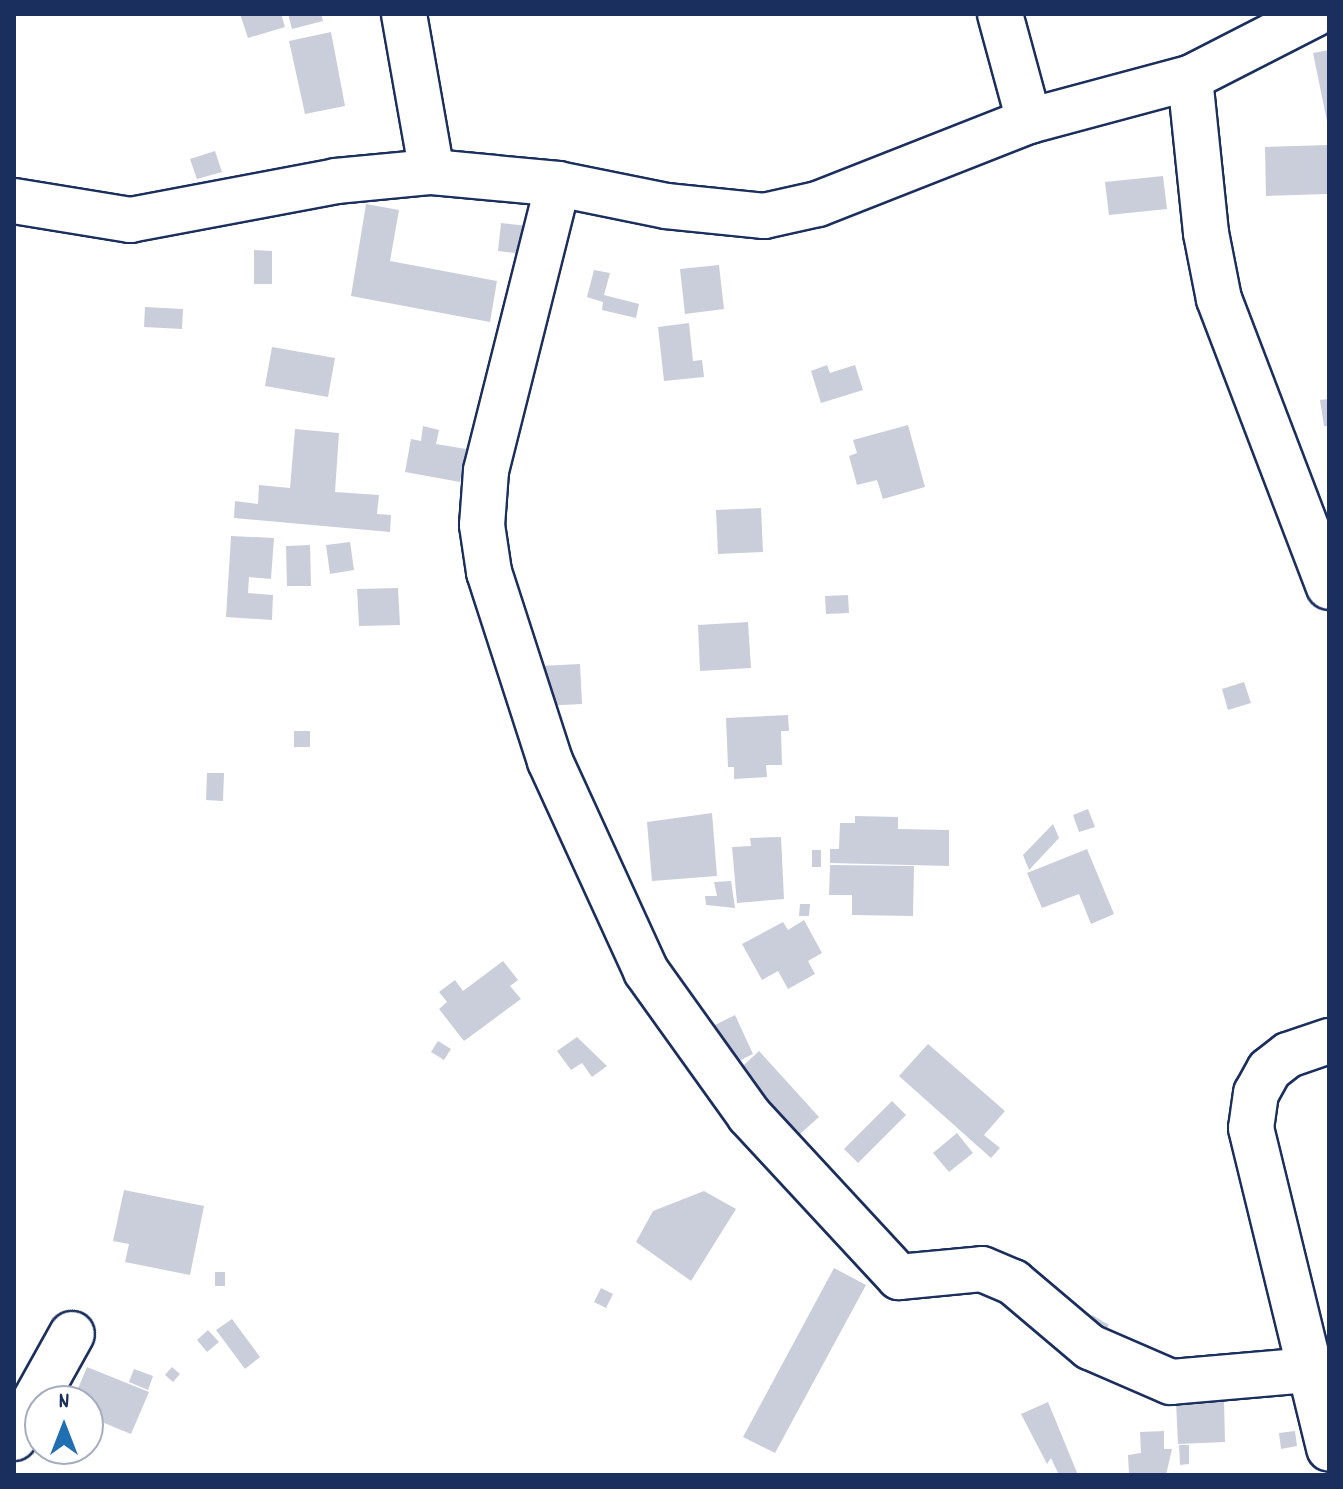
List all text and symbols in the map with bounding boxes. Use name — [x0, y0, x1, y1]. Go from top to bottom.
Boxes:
north arrow — [24, 1385, 104, 1465]
text: N — [59, 1387, 69, 1418]

